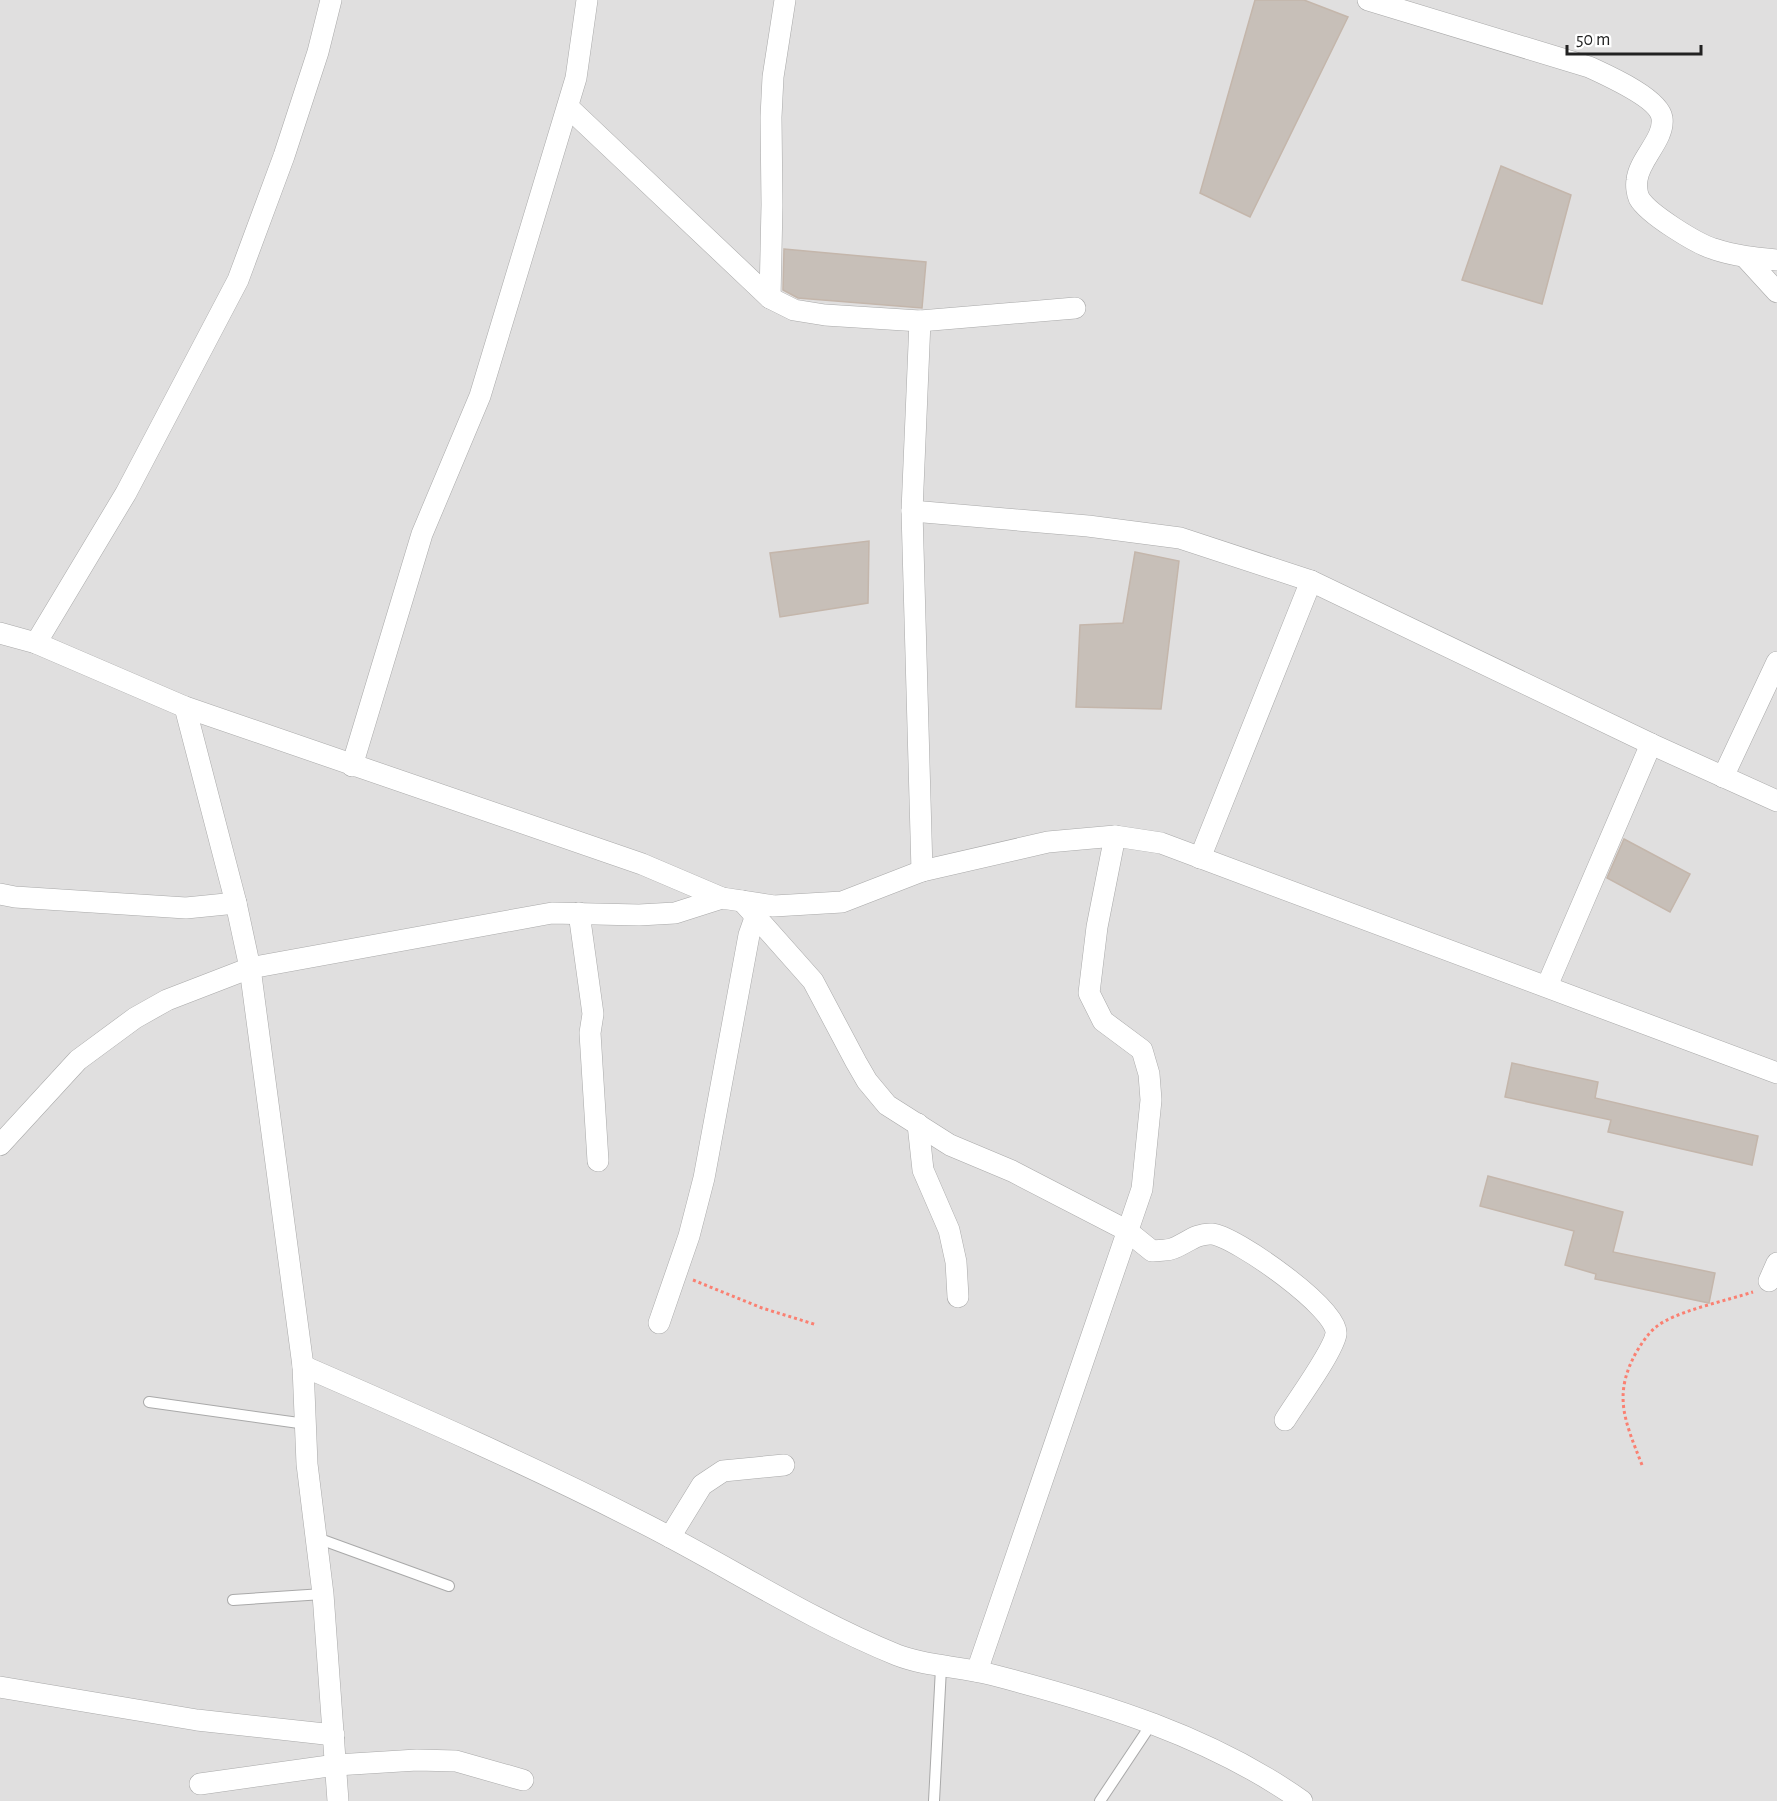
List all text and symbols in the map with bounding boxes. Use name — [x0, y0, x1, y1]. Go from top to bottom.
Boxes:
scale bar — [1567, 18, 1700, 56]
text: 50 m — [1576, 31, 1610, 49]

